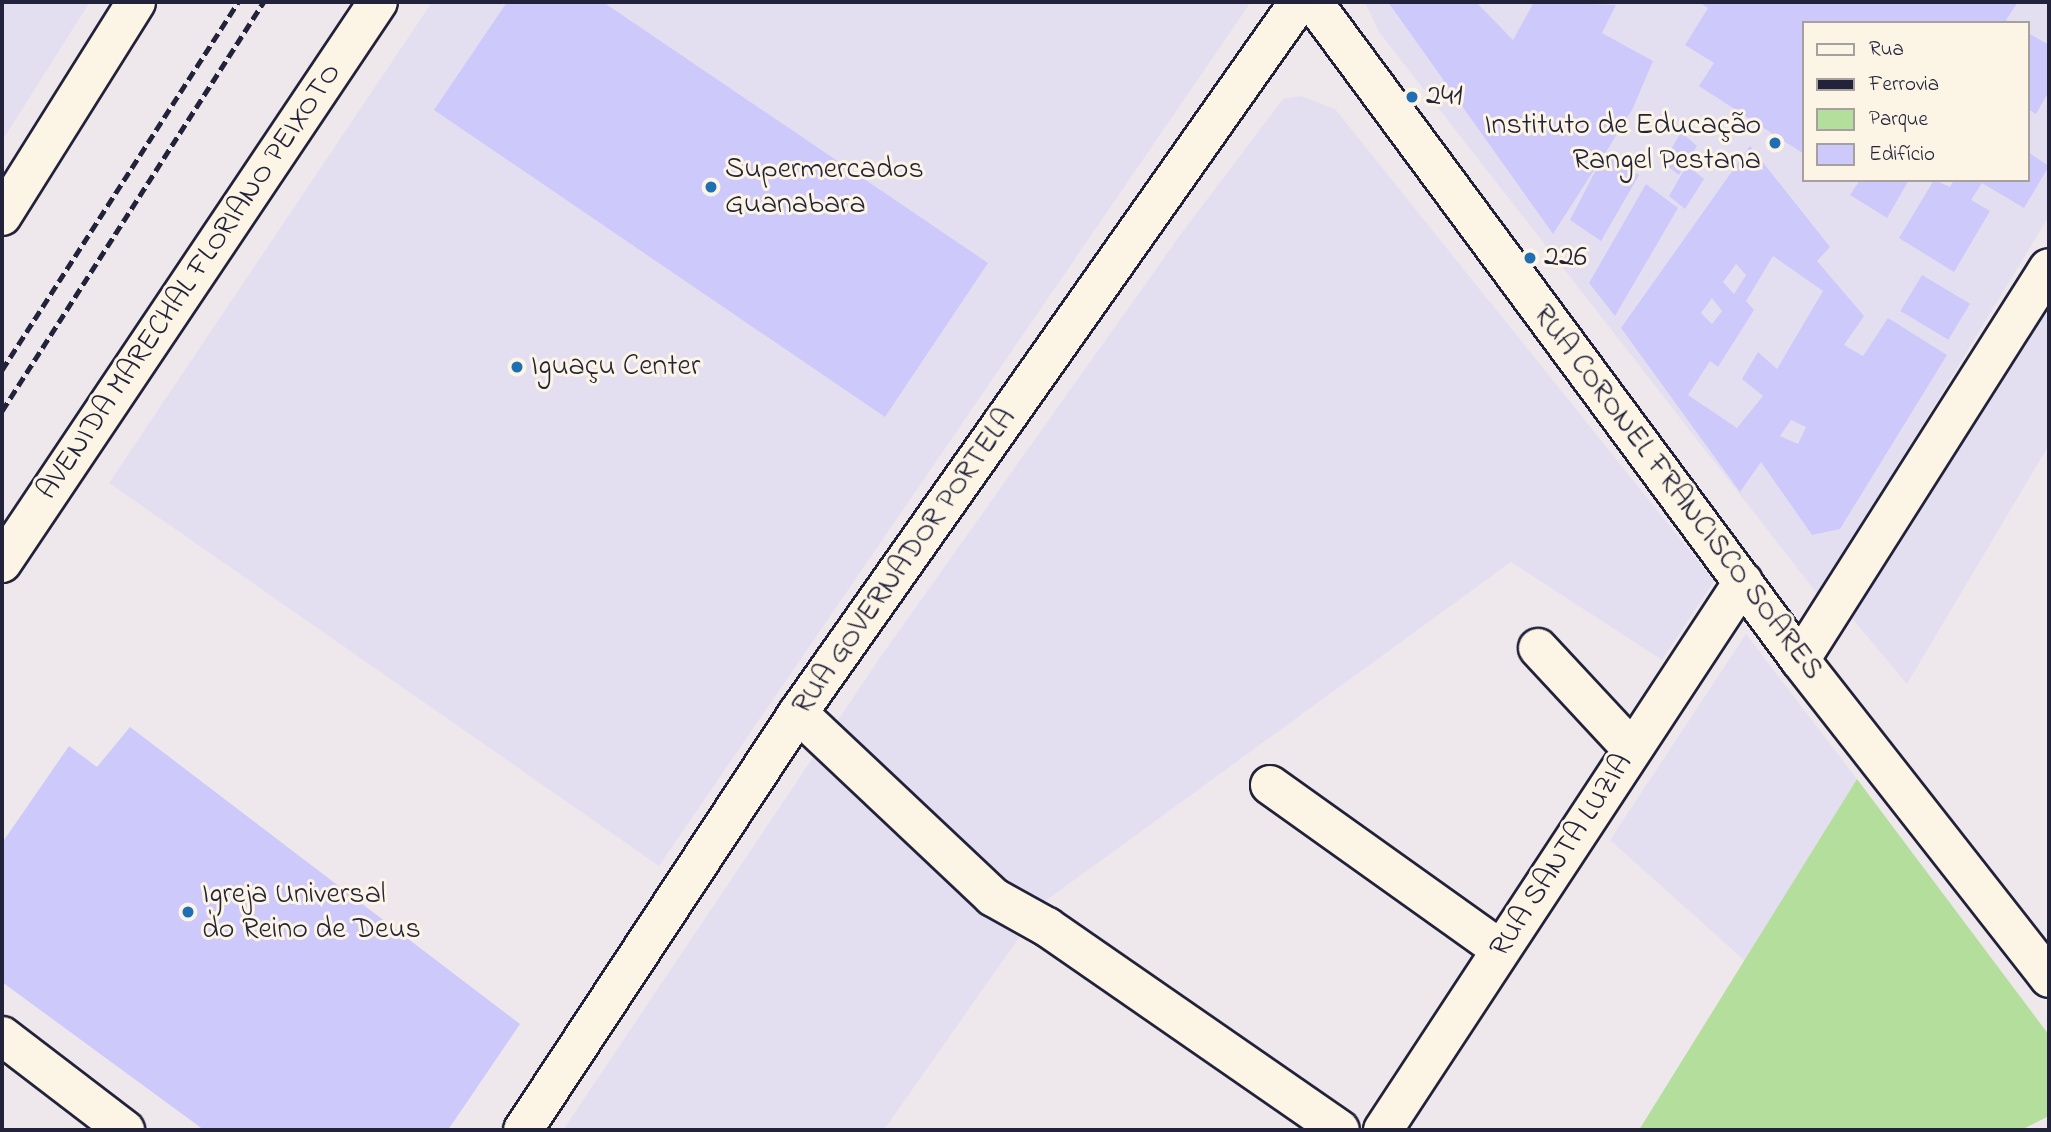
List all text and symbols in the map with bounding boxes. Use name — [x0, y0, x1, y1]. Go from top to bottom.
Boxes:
legend — [1802, 21, 2030, 182]
text: Rua — [1869, 35, 1904, 65]
street label: AVENIDA MARECHAL FLORIANO PEIXOTO — [30, 57, 350, 507]
text: Ferrovia — [1869, 70, 1939, 100]
place label: 241 — [1426, 79, 1463, 115]
marker: 241 — [1404, 89, 1420, 105]
text: Parque — [1869, 105, 1928, 135]
place label: Instituto de Educação Rangel Pestana — [1485, 108, 1761, 178]
marker: Instituto de Educação Rangel Pestana — [1767, 135, 1783, 151]
text: Edifício — [1869, 140, 1935, 170]
place label: Supermercados Guanabara — [725, 152, 924, 222]
marker: Supermercados Guanabara — [703, 179, 719, 195]
place label: 226 — [1544, 240, 1587, 276]
marker: 226 — [1522, 250, 1538, 266]
street label: RUA CORONEL FRANCISCO SOARES — [1524, 298, 1830, 688]
place label: Iguaçu Center — [531, 349, 700, 385]
marker: Iguaçu Center — [509, 359, 525, 375]
street label: RUA GOVERNADOR PORTELA — [785, 402, 1025, 722]
street label: RUA SANTA LUZIA — [1483, 748, 1641, 964]
place label: Igreja Universal do Reino de Deus — [202, 877, 421, 948]
marker: Igreja Universal do Reino de Deus — [180, 904, 196, 920]

